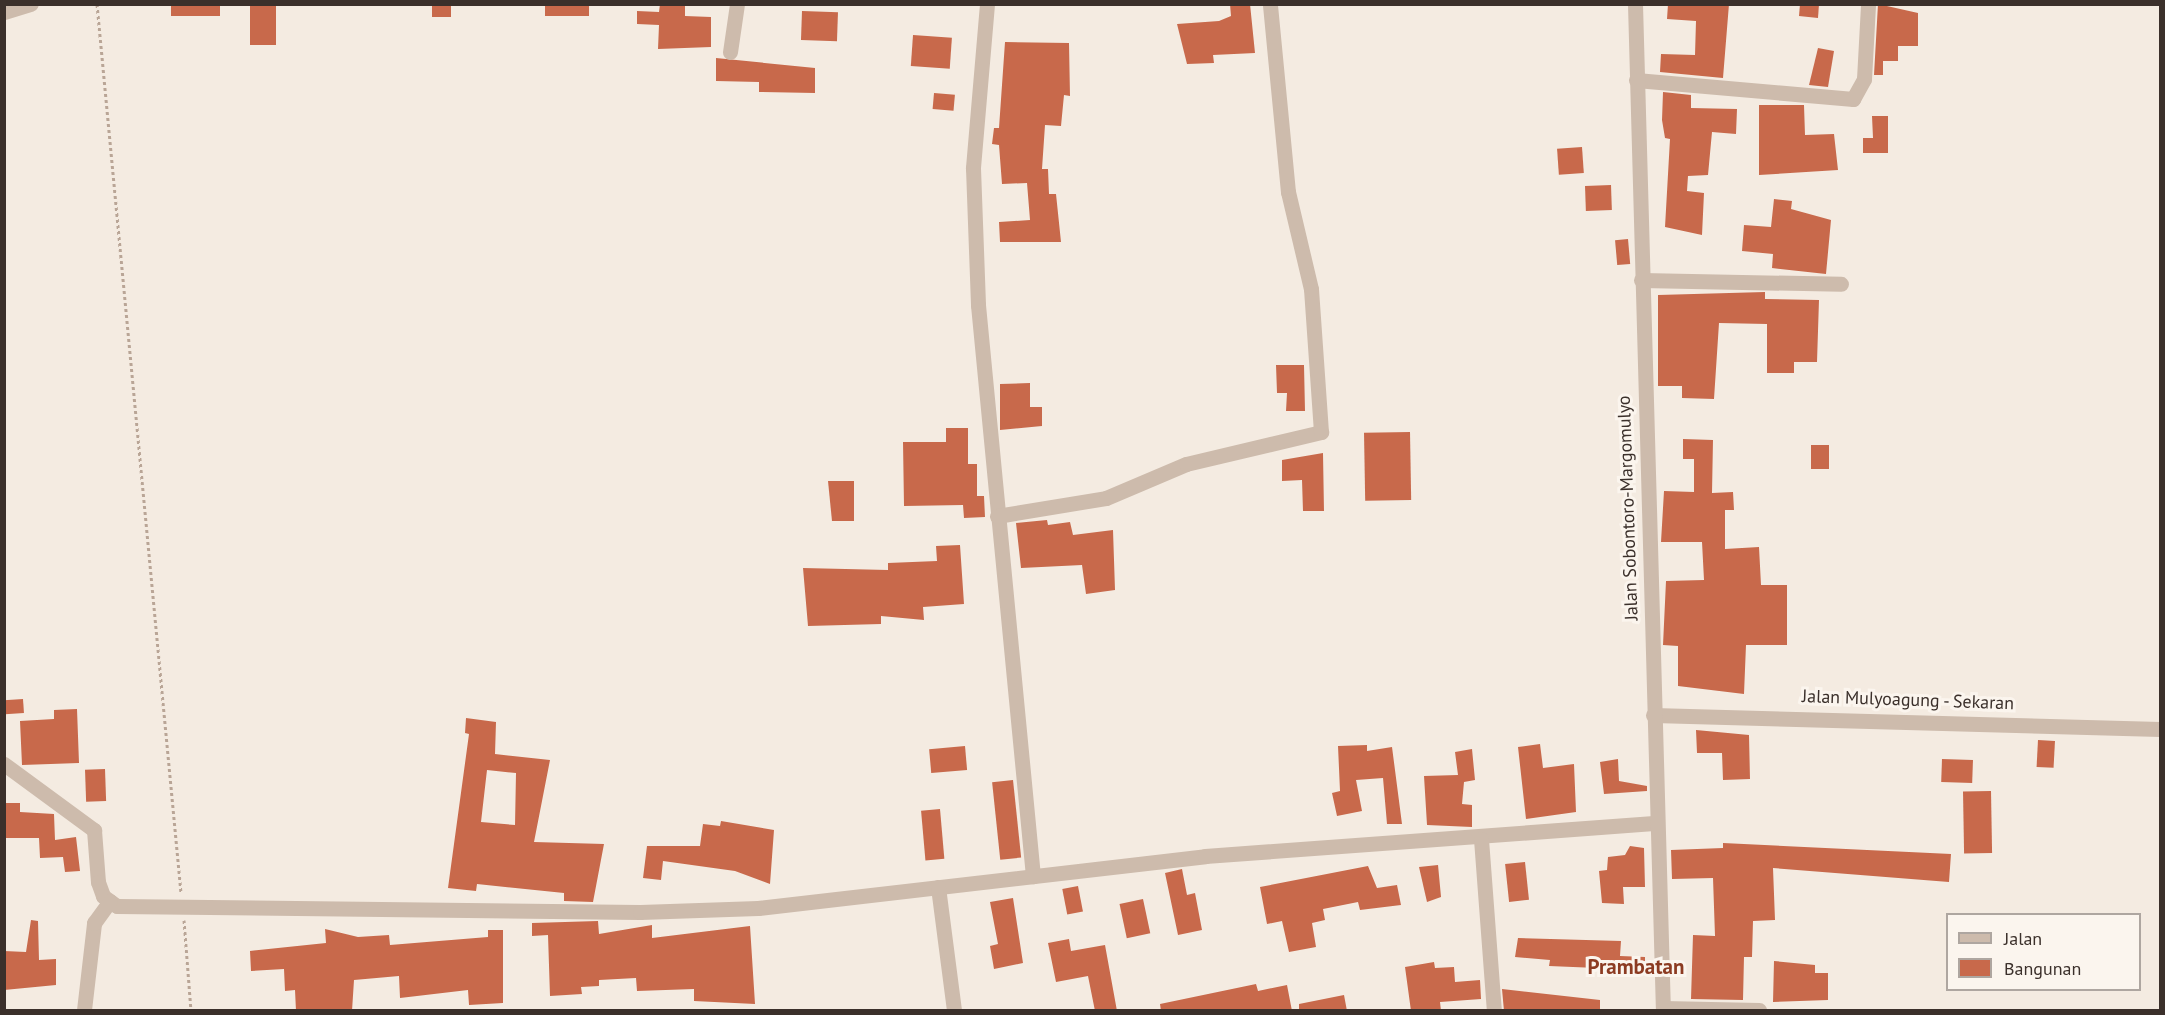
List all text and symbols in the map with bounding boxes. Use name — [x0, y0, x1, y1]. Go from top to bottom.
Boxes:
street label: Jalan Sobontoro-Margomulyo — [1613, 395, 1643, 621]
street label: Jalan Mulyoagung - Sekaran — [1800, 685, 2016, 715]
legend — [1946, 913, 2141, 991]
text: Jalan — [2004, 927, 2042, 950]
district label: Prambatan — [1588, 954, 1684, 980]
text: Bangunan — [2004, 957, 2081, 980]

